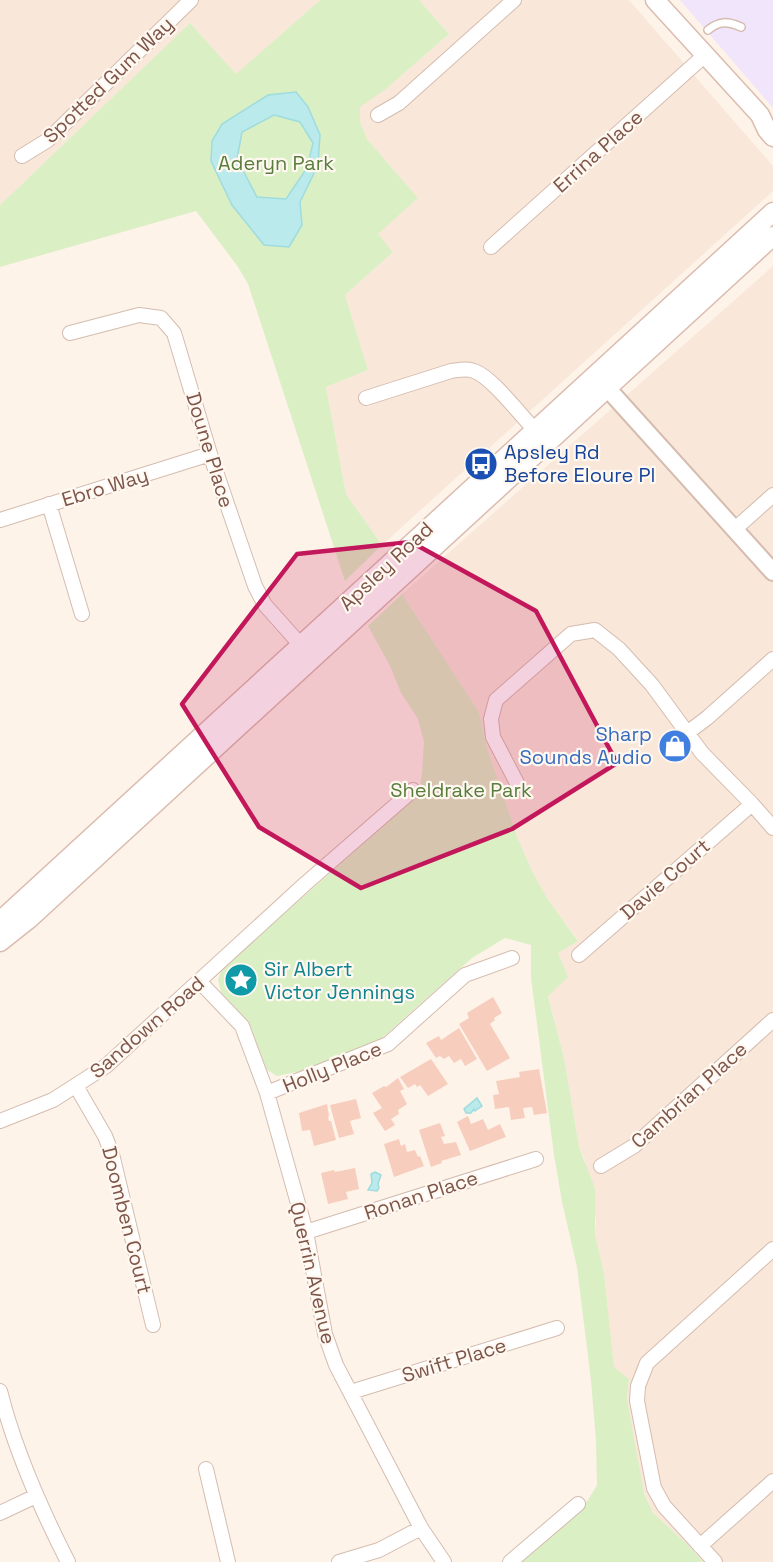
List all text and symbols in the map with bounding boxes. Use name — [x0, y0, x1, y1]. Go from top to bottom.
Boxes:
street label: Spotted Gum Way — [37, 11, 179, 149]
street label: Errina Place — [548, 104, 648, 198]
park label: Aderyn Park — [218, 150, 334, 176]
street label: Doune Place — [180, 389, 240, 511]
place label: Apsley Rd Before Eloure Pl — [504, 439, 655, 488]
bus stop icon: Apsley Rd Before Eloure Pl — [463, 446, 499, 482]
street label: Ebro Way — [58, 461, 152, 513]
street label: Apsley Road — [334, 516, 438, 616]
place label: Sharp Sounds Audio — [520, 721, 652, 770]
shop icon: Sharp Sounds Audio — [657, 728, 693, 764]
park label: Sheldrake Park — [390, 777, 532, 803]
street label: Davie Court — [615, 833, 715, 925]
place label: Sir Albert Victor Jennings — [264, 956, 415, 1005]
place icon: Sir Albert Victor Jennings — [223, 962, 259, 998]
street label: Sandown Road — [84, 970, 210, 1084]
street label: Holly Place — [279, 1035, 385, 1099]
street label: Cambrian Place — [625, 1036, 753, 1154]
street label: Doomben Court — [96, 1143, 158, 1297]
street label: Ronan Place — [361, 1164, 481, 1226]
street label: Querrin Avenue — [284, 1199, 342, 1347]
street label: Swift Place — [399, 1332, 509, 1388]

